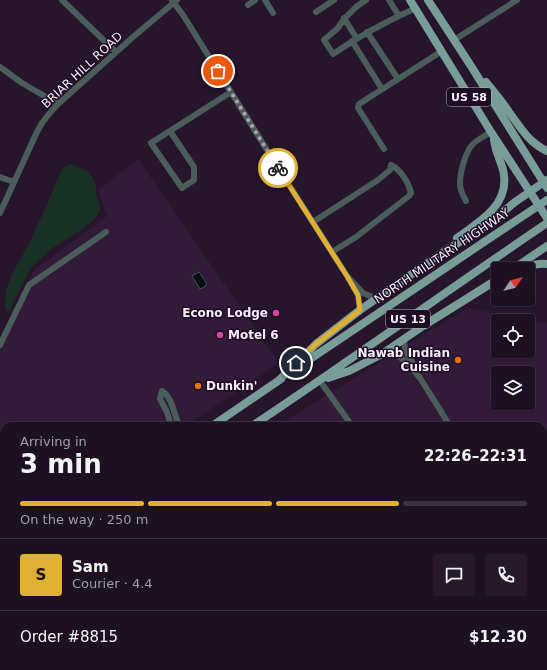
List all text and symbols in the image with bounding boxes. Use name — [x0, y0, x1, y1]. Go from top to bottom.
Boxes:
street label: BRIAR HILL ROAD — [39, 29, 125, 111]
pin — [201, 54, 235, 88]
icon: bag — [207, 60, 229, 82]
road number: US 58 — [447, 88, 491, 106]
courier — [258, 148, 298, 188]
icon: bike — [267, 157, 289, 179]
street label: NORTH MILITARY HIGHWAY — [372, 205, 513, 307]
north arrow — [491, 262, 535, 306]
map controls — [491, 262, 535, 410]
place label: Econo Lodge — [182, 306, 268, 320]
marker: Econo Lodge — [271, 308, 281, 318]
road number: US 13 — [386, 310, 430, 328]
button: locate — [491, 314, 535, 358]
place label: Motel 6 — [228, 328, 279, 342]
marker: Motel 6 — [215, 330, 225, 340]
pin — [279, 346, 313, 380]
place label: Nawab Indian Cuisine — [358, 346, 450, 374]
icon: home — [285, 352, 307, 374]
marker: Nawab Indian Cuisine — [453, 355, 463, 365]
button: layers — [491, 366, 535, 410]
place label: Dunkin' — [206, 379, 257, 393]
marker: Dunkin' — [193, 381, 203, 391]
text: Arriving in — [20, 434, 87, 449]
text: 22:26–22:31 — [424, 447, 527, 465]
text: 3 min — [20, 449, 102, 479]
text: On the way · 250 m — [20, 512, 148, 527]
button: chat — [433, 554, 475, 596]
button: phone — [485, 554, 527, 596]
text: Sam — [72, 558, 109, 576]
text: S — [36, 566, 46, 584]
text: Courier · 4.4 — [72, 576, 153, 591]
text: Order #8815 — [20, 628, 118, 646]
text: $12.30 — [469, 628, 527, 646]

